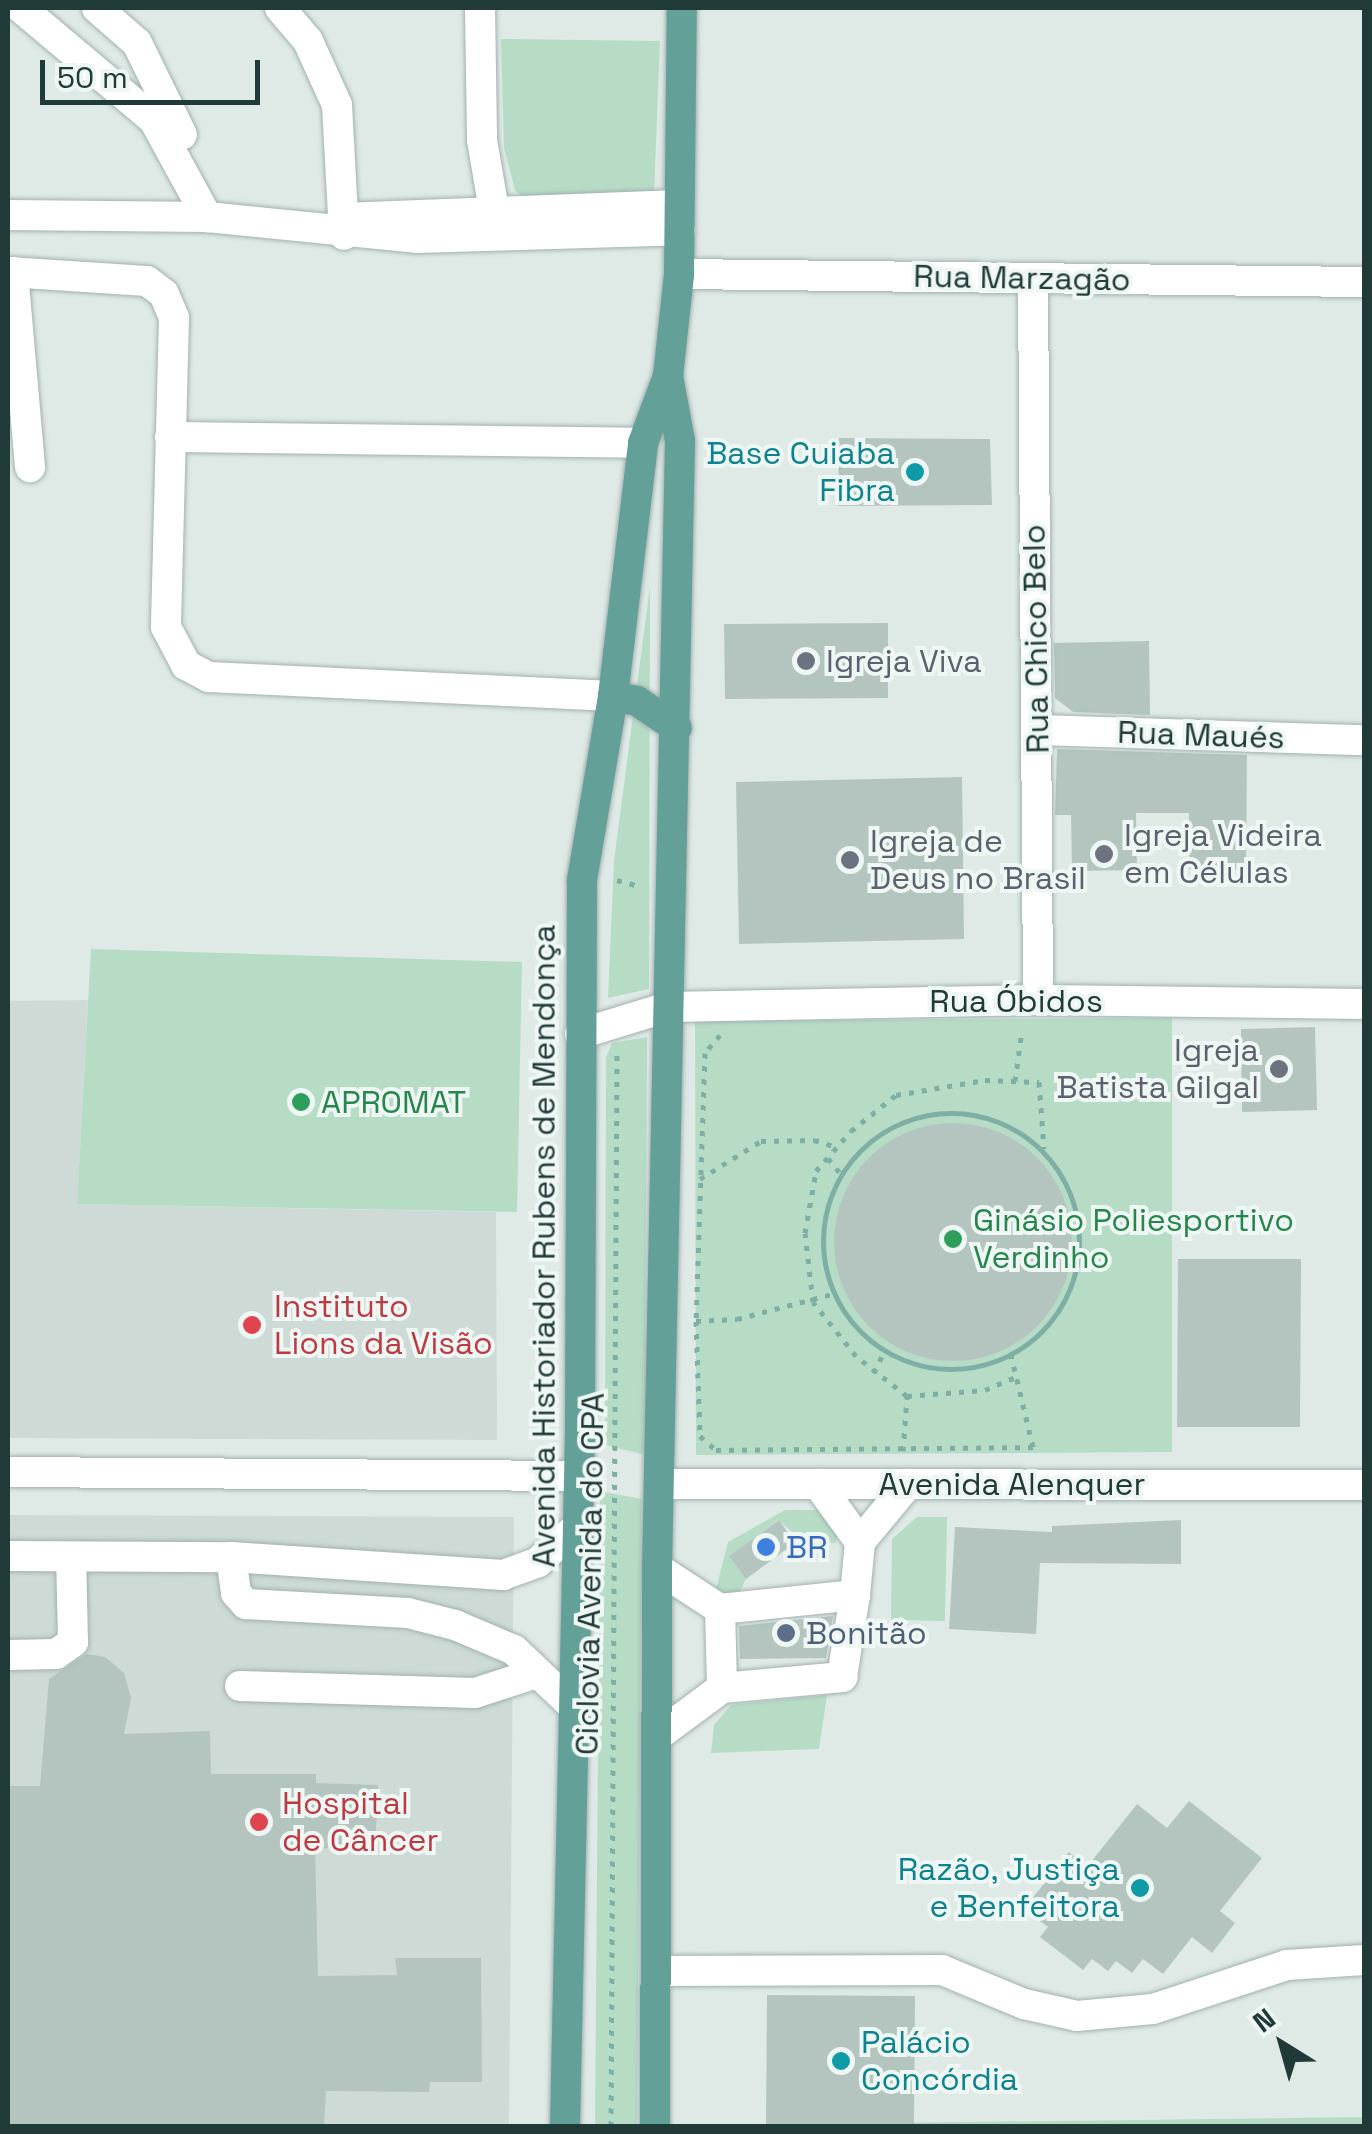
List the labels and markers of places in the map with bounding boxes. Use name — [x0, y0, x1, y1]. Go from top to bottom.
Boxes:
place label: Base Cuiaba Fibra — [706, 435, 895, 510]
marker: Base Cuiaba Fibra — [904, 461, 926, 483]
place label: Igreja Viva — [826, 642, 982, 680]
marker: Igreja Viva — [795, 650, 817, 672]
place label: Igreja Videira em Células — [1124, 817, 1322, 892]
place label: Igreja de Deus no Brasil — [870, 823, 1086, 898]
marker: Igreja Videira em Células — [1093, 843, 1115, 865]
marker: Igreja de Deus no Brasil — [839, 849, 861, 871]
place label: Igreja Batista Gilgal — [1057, 1032, 1259, 1107]
marker: Igreja Batista Gilgal — [1268, 1058, 1290, 1080]
place label: APROMAT — [321, 1083, 466, 1121]
marker: APROMAT — [290, 1091, 312, 1113]
place label: Ginásio Poliesportivo Verdinho — [973, 1202, 1294, 1277]
marker: Ginásio Poliesportivo Verdinho — [942, 1228, 964, 1250]
place label: Instituto Lions da Visão — [274, 1288, 493, 1363]
marker: Instituto Lions da Visão — [239, 1312, 265, 1338]
place label: BR — [786, 1528, 827, 1566]
marker: BR — [755, 1536, 777, 1558]
place label: Bonitão — [806, 1614, 927, 1652]
marker: Bonitão — [775, 1622, 797, 1644]
place label: Hospital de Câncer — [282, 1785, 438, 1860]
marker: Hospital de Câncer — [246, 1809, 272, 1835]
place label: Razão, Justiça e Benfeitora — [897, 1851, 1120, 1926]
marker: Razão, Justiça e Benfeitora — [1129, 1877, 1151, 1899]
place label: Palácio Concórdia — [861, 2024, 1018, 2099]
marker: Palácio Concórdia — [830, 2050, 852, 2072]

